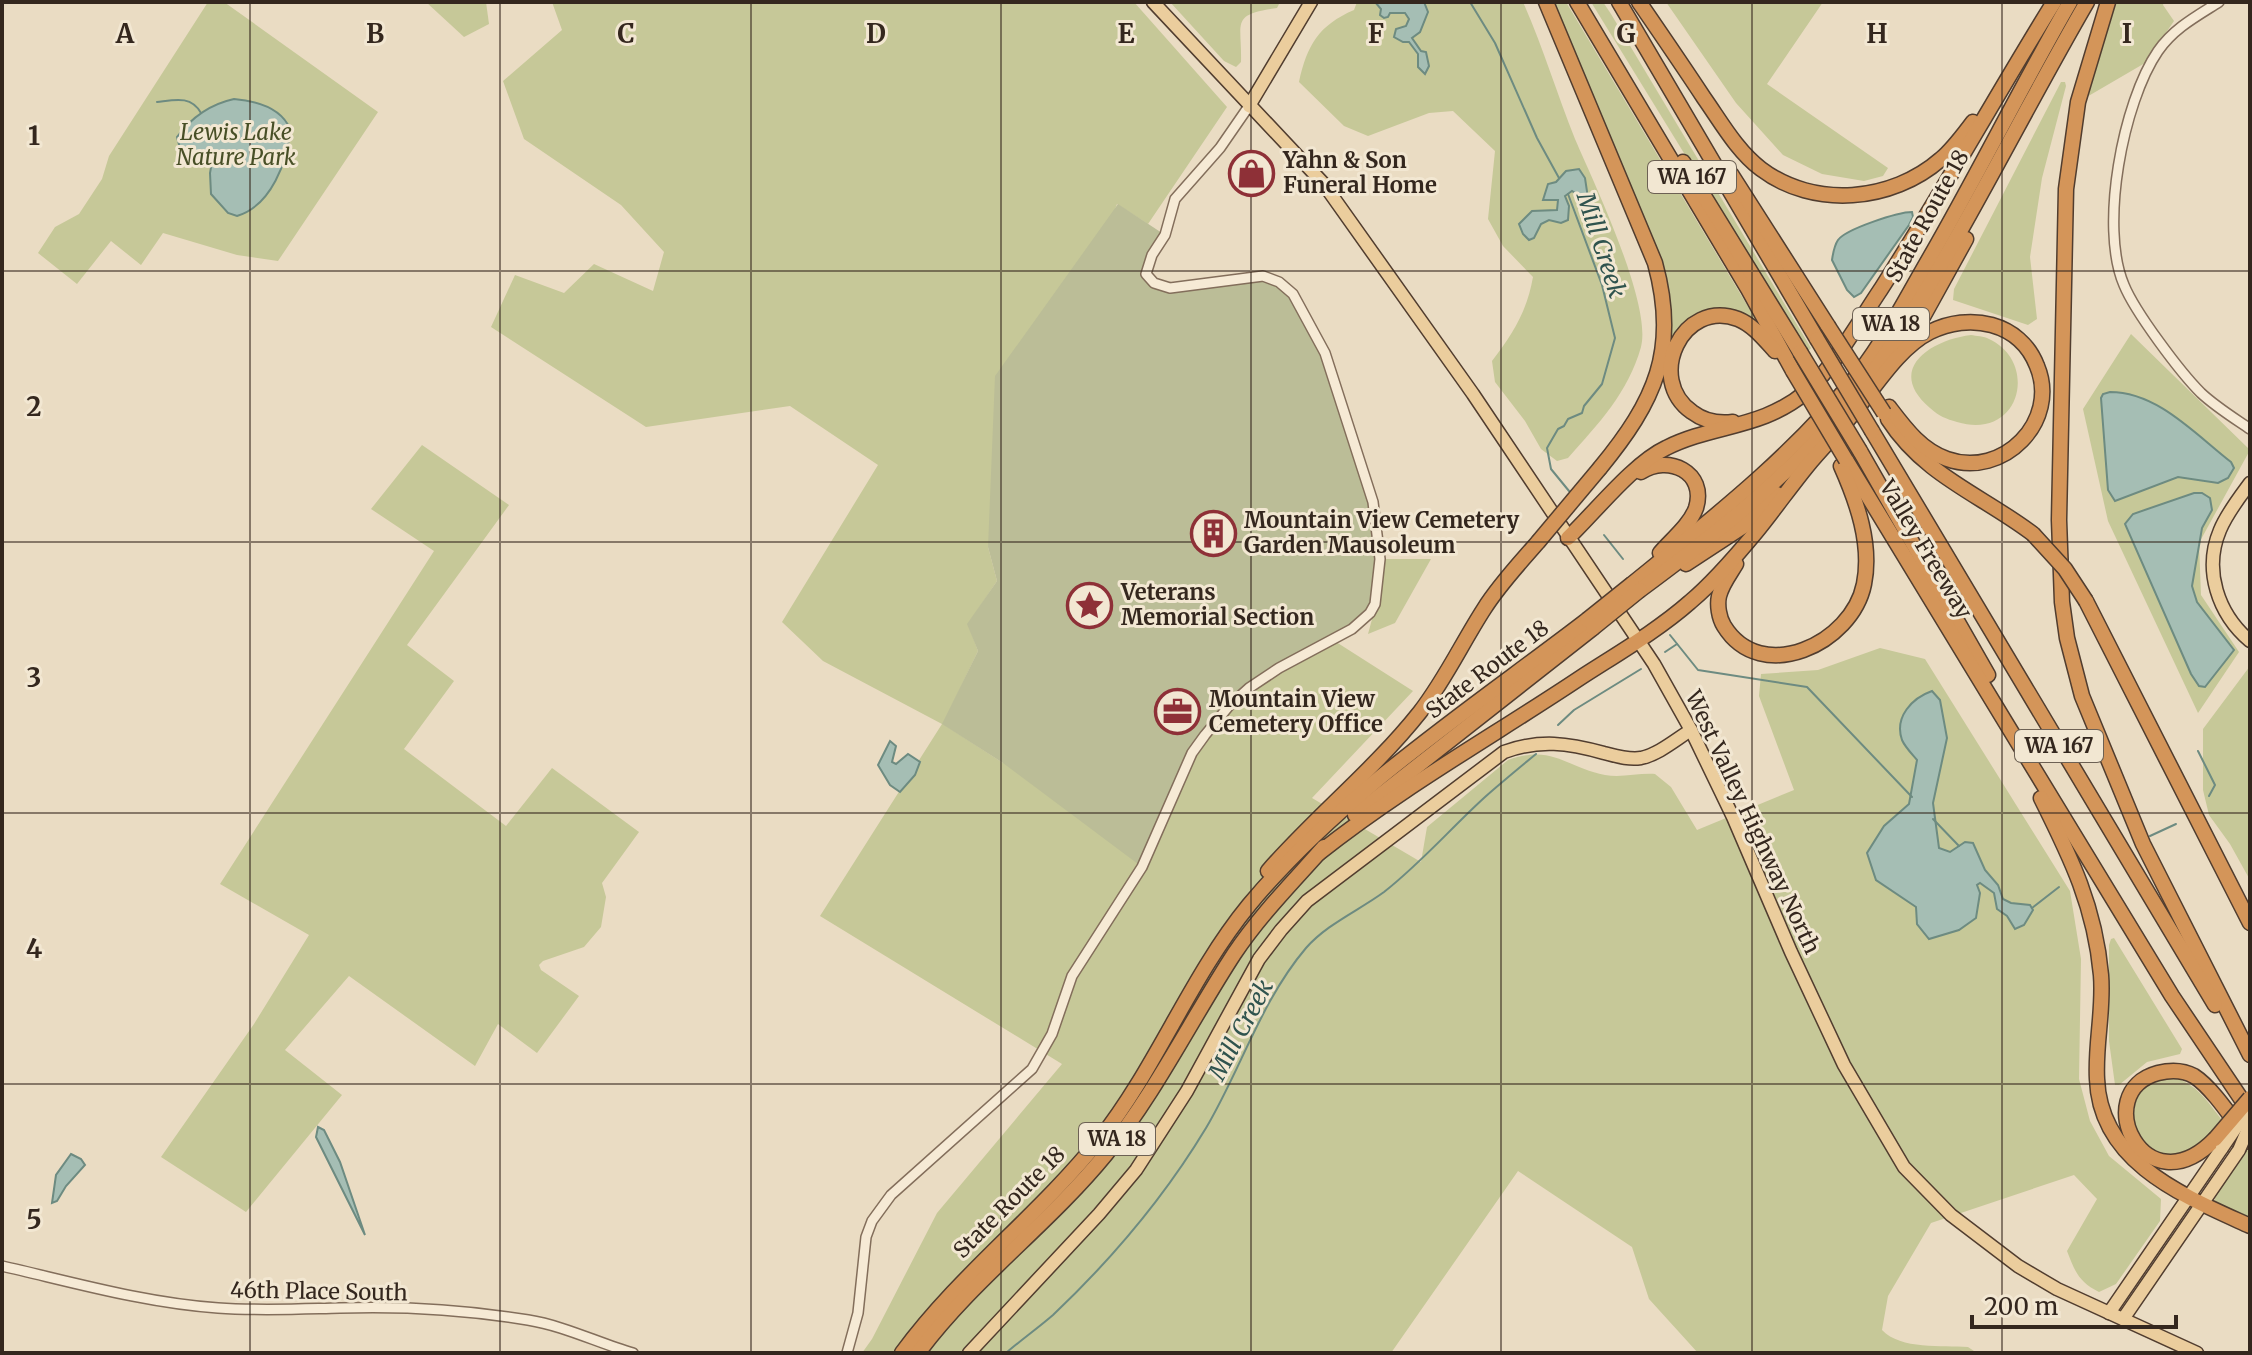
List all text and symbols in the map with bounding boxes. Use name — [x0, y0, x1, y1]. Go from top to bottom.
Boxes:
text: A — [115, 17, 135, 50]
text: B — [366, 17, 384, 50]
text: C — [617, 17, 635, 50]
text: D — [866, 17, 886, 50]
text: E — [1118, 17, 1135, 50]
text: F — [1368, 17, 1384, 50]
text: G — [1617, 17, 1636, 50]
text: H — [1866, 17, 1888, 50]
text: I — [2122, 17, 2132, 50]
park label: Lewis Lake Nature Park — [176, 118, 296, 171]
text: 1 — [28, 119, 40, 152]
street label: State Route 18 — [1879, 145, 1975, 287]
place label: Yahn & Son Funeral Home — [1282, 146, 1437, 199]
shop icon: Yahn & Son Funeral Home — [1228, 149, 1276, 197]
road number: WA 167 — [1648, 161, 1736, 193]
water label: Mill Creek — [1570, 187, 1633, 302]
road number: WA 18 — [1853, 308, 1929, 340]
text: 2 — [26, 390, 42, 423]
street label: Valley Freeway — [1873, 474, 1979, 624]
place label: Mountain View Cemetery Garden Mausoleum — [1244, 506, 1520, 559]
building icon: Mountain View Cemetery Garden Mausoleum — [1189, 509, 1237, 557]
place label: Veterans Memorial Section — [1120, 578, 1314, 631]
place icon: Veterans Memorial Section — [1066, 581, 1114, 629]
street label: State Route 18 — [1420, 614, 1554, 724]
text: 3 — [27, 661, 41, 694]
place label: Mountain View Cemetery Office — [1209, 685, 1383, 738]
street label: West Valley Highway North — [1679, 685, 1827, 959]
office icon: Mountain View Cemetery Office — [1154, 688, 1202, 736]
road number: WA 167 — [2015, 730, 2103, 762]
text: 4 — [26, 932, 43, 965]
water label: Mill Creek — [1201, 974, 1280, 1086]
road number: WA 18 — [1079, 1123, 1155, 1155]
street label: State Route 18 — [947, 1140, 1071, 1264]
text: 5 — [26, 1203, 42, 1236]
street label: 46th Place South — [230, 1275, 408, 1307]
scale bar — [1972, 1279, 2176, 1329]
text: 200 m — [1984, 1291, 2059, 1322]

